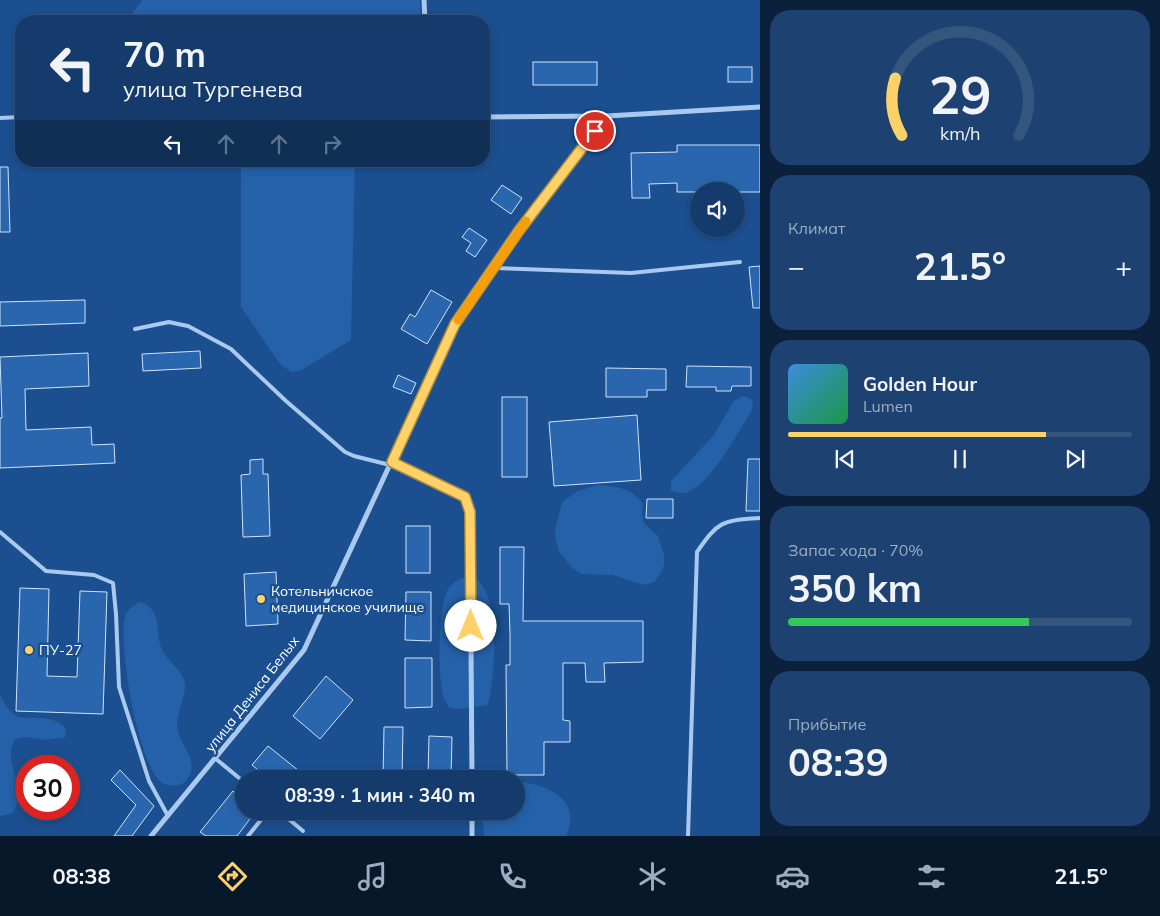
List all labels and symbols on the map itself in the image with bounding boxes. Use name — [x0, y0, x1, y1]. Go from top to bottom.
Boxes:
pin — [574, 110, 616, 152]
place label: Котельничское медицинское училище — [271, 582, 425, 616]
marker: Котельничское медицинское училище — [255, 593, 267, 605]
position arrow — [444, 599, 496, 651]
street label: улица Дениса Белых — [201, 632, 303, 756]
place label: ПУ-27 — [39, 641, 82, 659]
marker: ПУ-27 — [23, 644, 35, 656]
speed limit sign: 30 — [15, 755, 80, 820]

